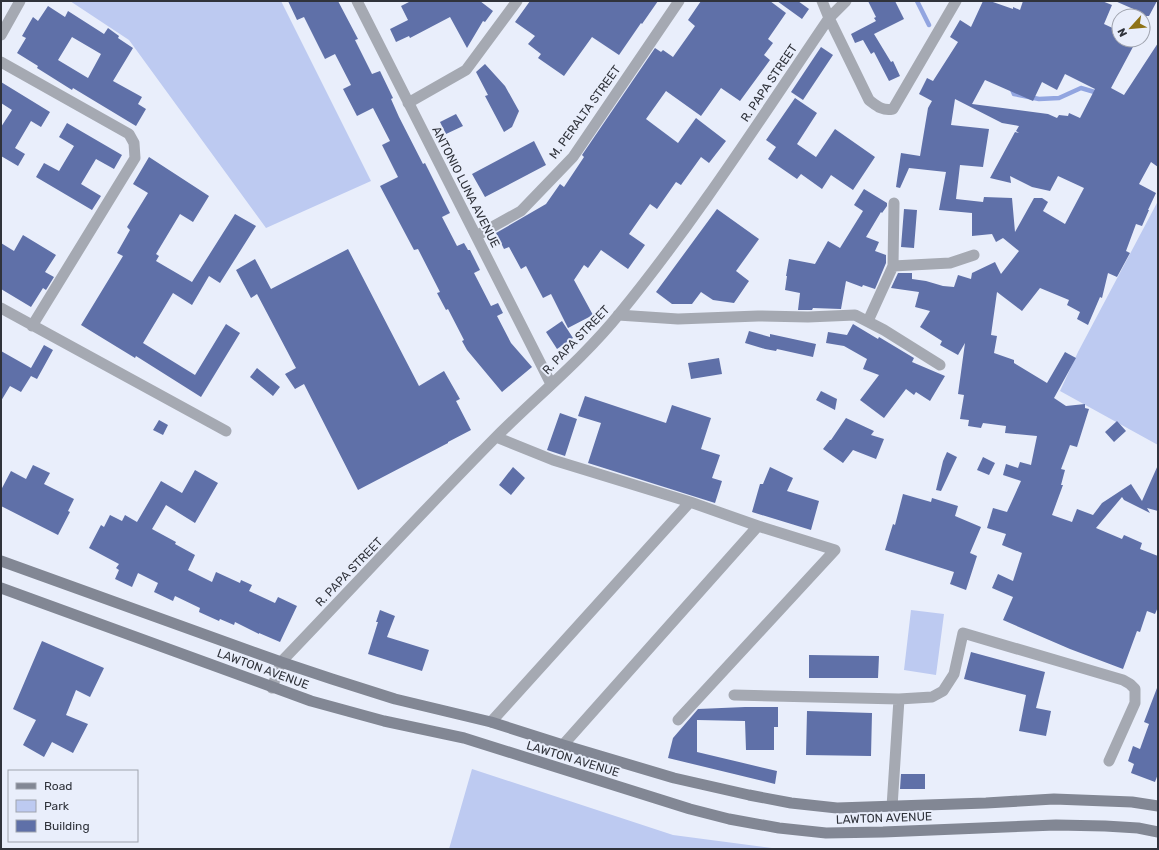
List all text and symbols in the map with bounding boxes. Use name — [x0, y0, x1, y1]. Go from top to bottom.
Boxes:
north arrow — [1111, 8, 1151, 48]
text: N — [1115, 26, 1130, 39]
street label: R. PAPA STREET — [738, 41, 800, 124]
street label: M. PERALTA STREET — [546, 63, 624, 161]
street label: ANTONIO LUNA AVENUE — [429, 124, 503, 250]
street label: R. PAPA STREET — [539, 303, 613, 377]
street label: R. PAPA STREET — [312, 535, 386, 609]
street label: LAWTON AVENUE — [215, 646, 311, 692]
street label: LAWTON AVENUE — [525, 738, 621, 780]
legend — [8, 770, 138, 842]
text: Road — [44, 779, 72, 793]
text: Park — [44, 799, 70, 813]
street label: LAWTON AVENUE — [836, 809, 932, 827]
text: Building — [44, 819, 90, 833]

